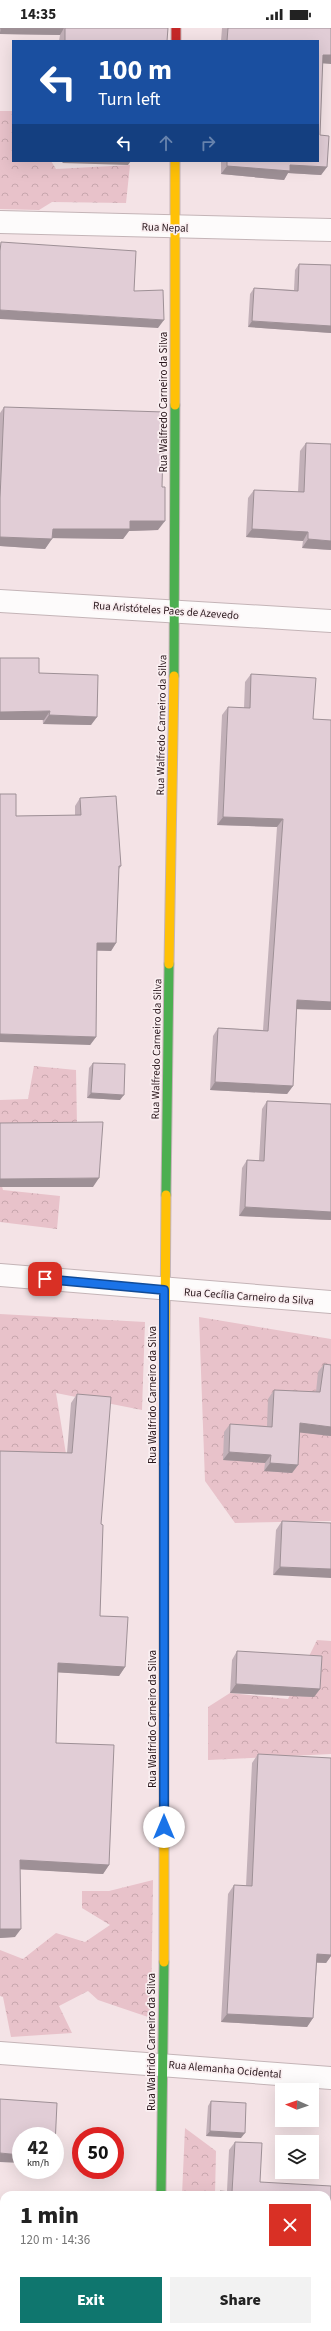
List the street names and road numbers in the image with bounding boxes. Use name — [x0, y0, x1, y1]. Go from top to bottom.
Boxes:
street label: Rua Nepal — [141, 219, 189, 236]
street label: Rua Walfredo Carneiro da Silva — [156, 332, 171, 472]
street label: Rua Aristóteles Paes de Azevedo — [92, 598, 239, 623]
street label: Rua Walfredo Carneiro da Silva — [153, 654, 170, 796]
street label: Rua Walfredo Carneiro da Silva — [148, 978, 165, 1120]
street label: Rua Cecília Carneiro da Silva — [184, 1284, 314, 1309]
street label: Rua Walfrido Carneiro da Silva — [145, 1326, 160, 1464]
street label: Rua Walfrido Carneiro da Silva — [145, 1650, 160, 1788]
street label: Rua Walfrido Carneiro da Silva — [144, 1973, 159, 2111]
street label: Rua Alemanha Ocidental — [168, 2057, 282, 2082]

